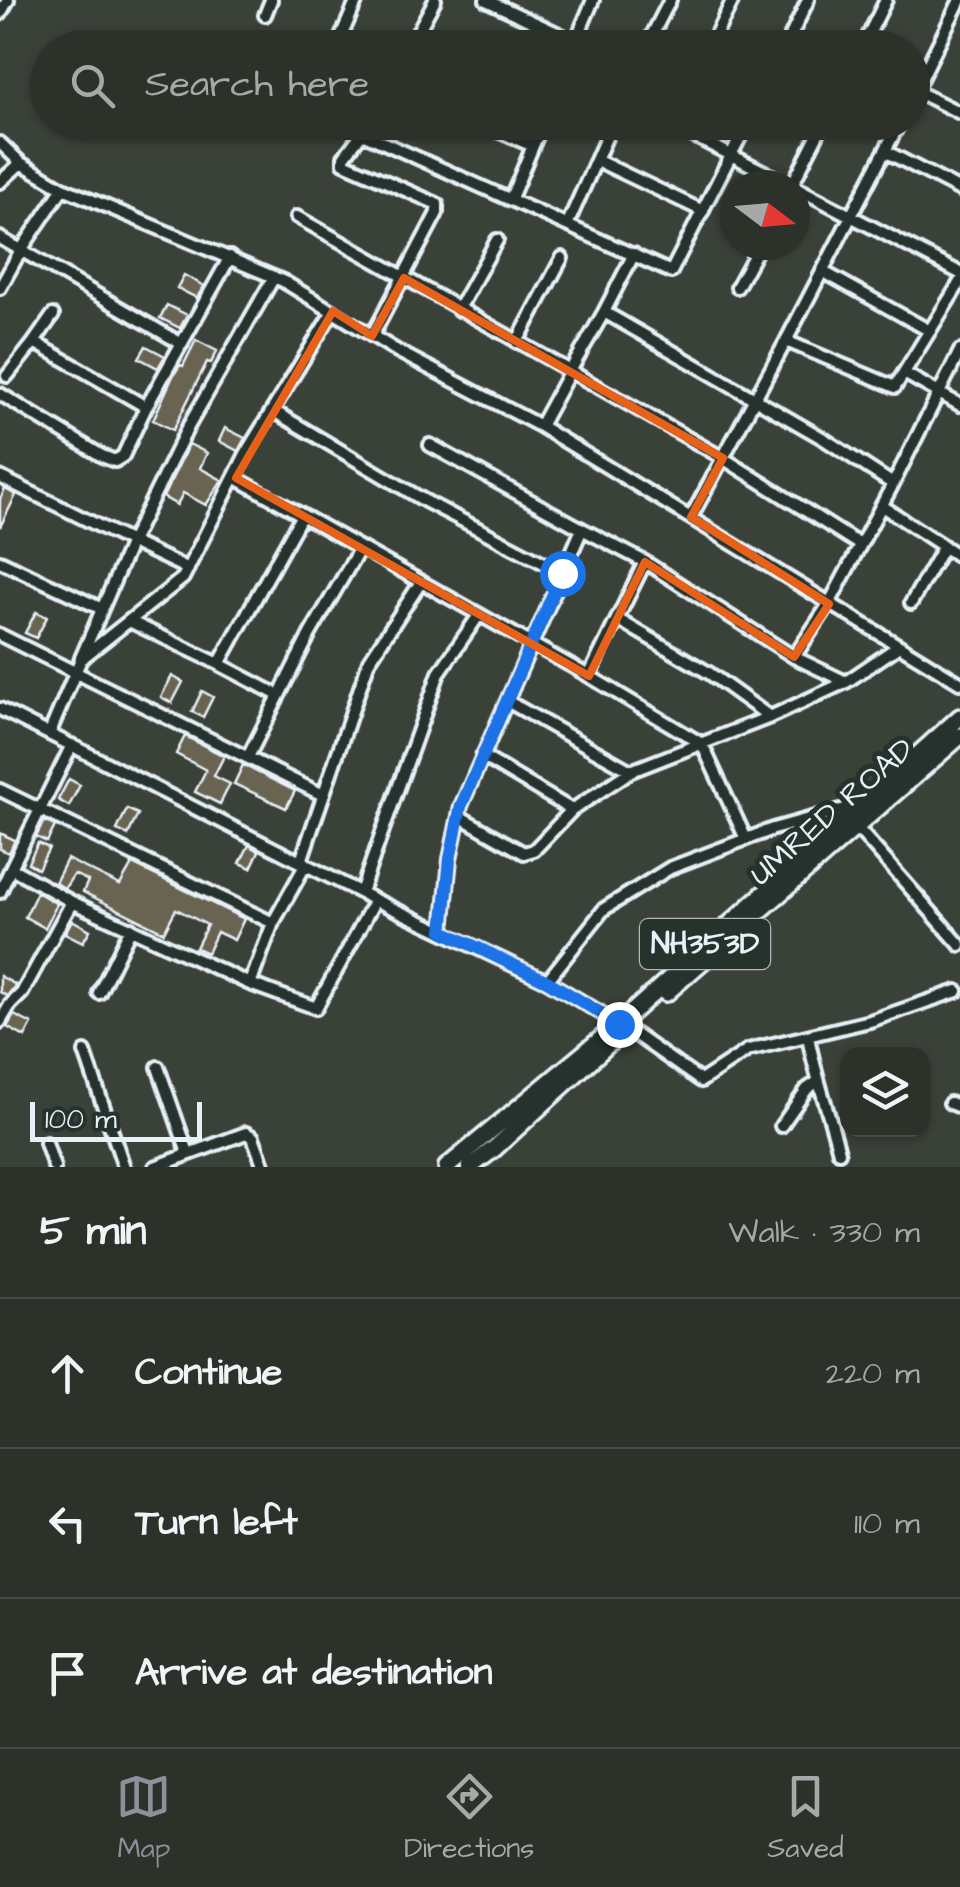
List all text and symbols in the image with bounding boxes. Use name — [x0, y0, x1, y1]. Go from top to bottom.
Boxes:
search box — [30, 30, 930, 140]
icon: search — [65, 58, 120, 113]
text: Search here — [145, 59, 369, 111]
north arrow — [720, 170, 810, 260]
route start — [540, 551, 586, 597]
street label: UMRED ROAD — [740, 728, 924, 896]
road number: NH353D — [640, 919, 770, 969]
route end — [597, 1002, 643, 1048]
map controls — [840, 1047, 930, 1137]
button: layers — [840, 1047, 930, 1137]
scale bar — [30, 1097, 202, 1142]
text: 100 m — [45, 1100, 117, 1139]
text: 5 min — [40, 1203, 147, 1261]
text: Walk · 330 m — [728, 1210, 920, 1255]
icon: ahead — [40, 1346, 95, 1401]
text: Continue — [135, 1347, 282, 1399]
text: 220 m — [825, 1351, 920, 1396]
icon: left — [40, 1496, 95, 1551]
text: Turn left — [135, 1497, 298, 1549]
text: 110 m — [854, 1501, 920, 1546]
icon: arrive — [40, 1646, 95, 1701]
text: Arrive at destination — [135, 1647, 492, 1699]
tab: Map — [116, 1769, 171, 1868]
tab: Directions — [404, 1769, 534, 1868]
tab: Saved — [767, 1769, 844, 1868]

